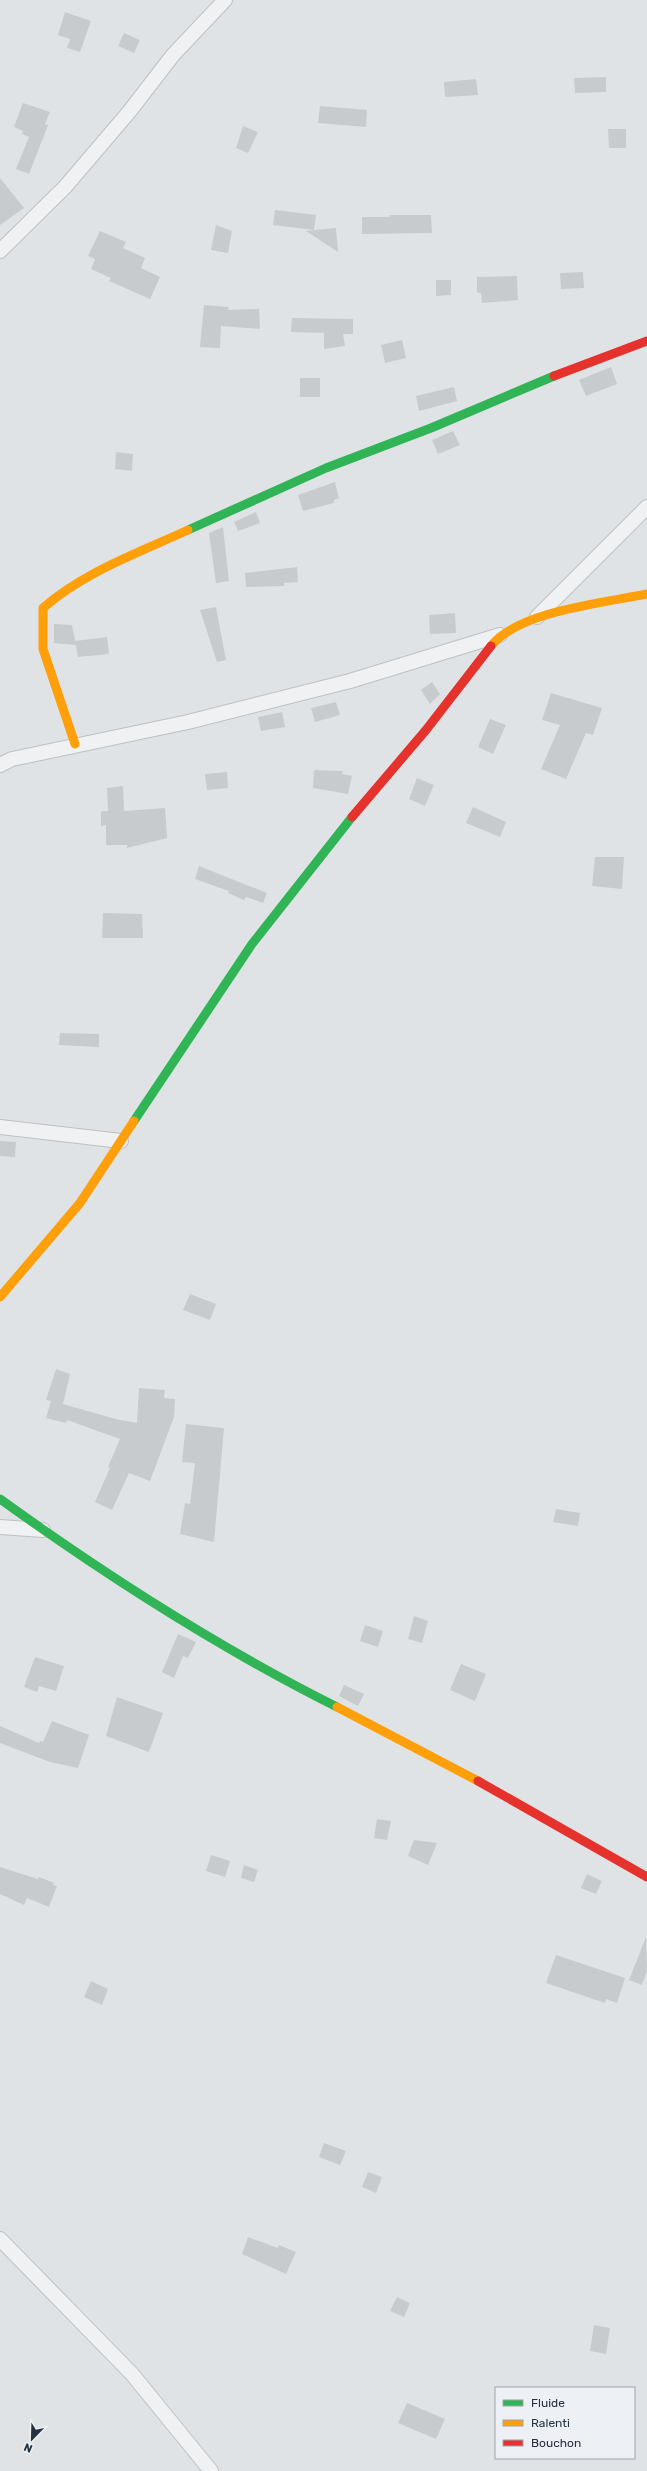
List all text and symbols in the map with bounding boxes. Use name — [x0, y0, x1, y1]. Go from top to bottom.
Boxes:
legend — [495, 2387, 635, 2459]
text: Fluide — [531, 2396, 565, 2410]
text: Ralenti — [531, 2416, 570, 2430]
north arrow — [12, 2419, 52, 2459]
text: Bouchon — [531, 2436, 581, 2450]
text: N — [22, 2440, 34, 2455]

